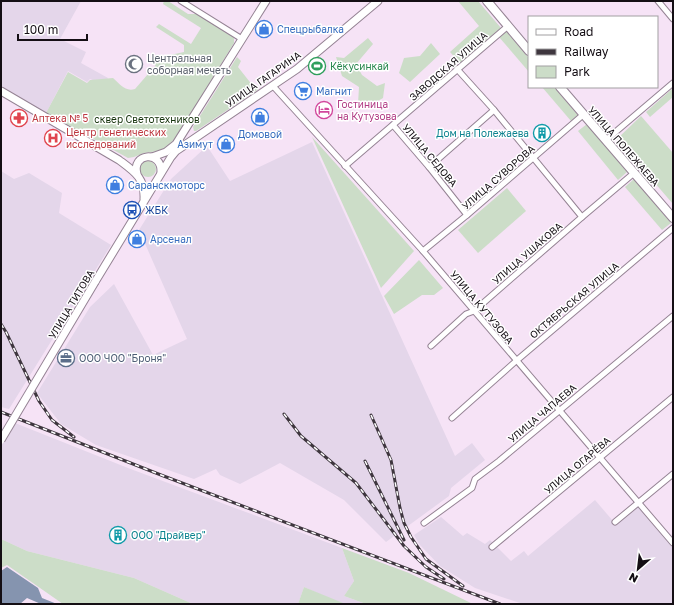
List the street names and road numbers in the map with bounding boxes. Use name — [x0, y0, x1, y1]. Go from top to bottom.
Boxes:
street label: ЗАВОДСКАЯ УЛИЦА — [407, 29, 490, 103]
street label: УЛИЦА ГАГАРИНА — [223, 48, 303, 109]
street label: УЛИЦА ПОЛЕЖАЕВА — [586, 104, 662, 189]
street label: УЛИЦА СЕДОВА — [400, 121, 460, 189]
street label: УЛИЦА СУВОРОВА — [459, 142, 537, 212]
street label: УЛИЦА УШАКОВА — [490, 219, 565, 287]
street label: ОКТЯБРЬСКАЯ УЛИЦА — [527, 259, 621, 341]
street label: УЛИЦА ТИТОВА — [46, 267, 96, 341]
street label: УЛИЦА КУТУЗОВА — [448, 268, 516, 346]
street label: УЛИЦА ЧАПАЕВА — [506, 381, 579, 445]
street label: УЛИЦА ОГАРЁВА — [541, 433, 613, 496]

